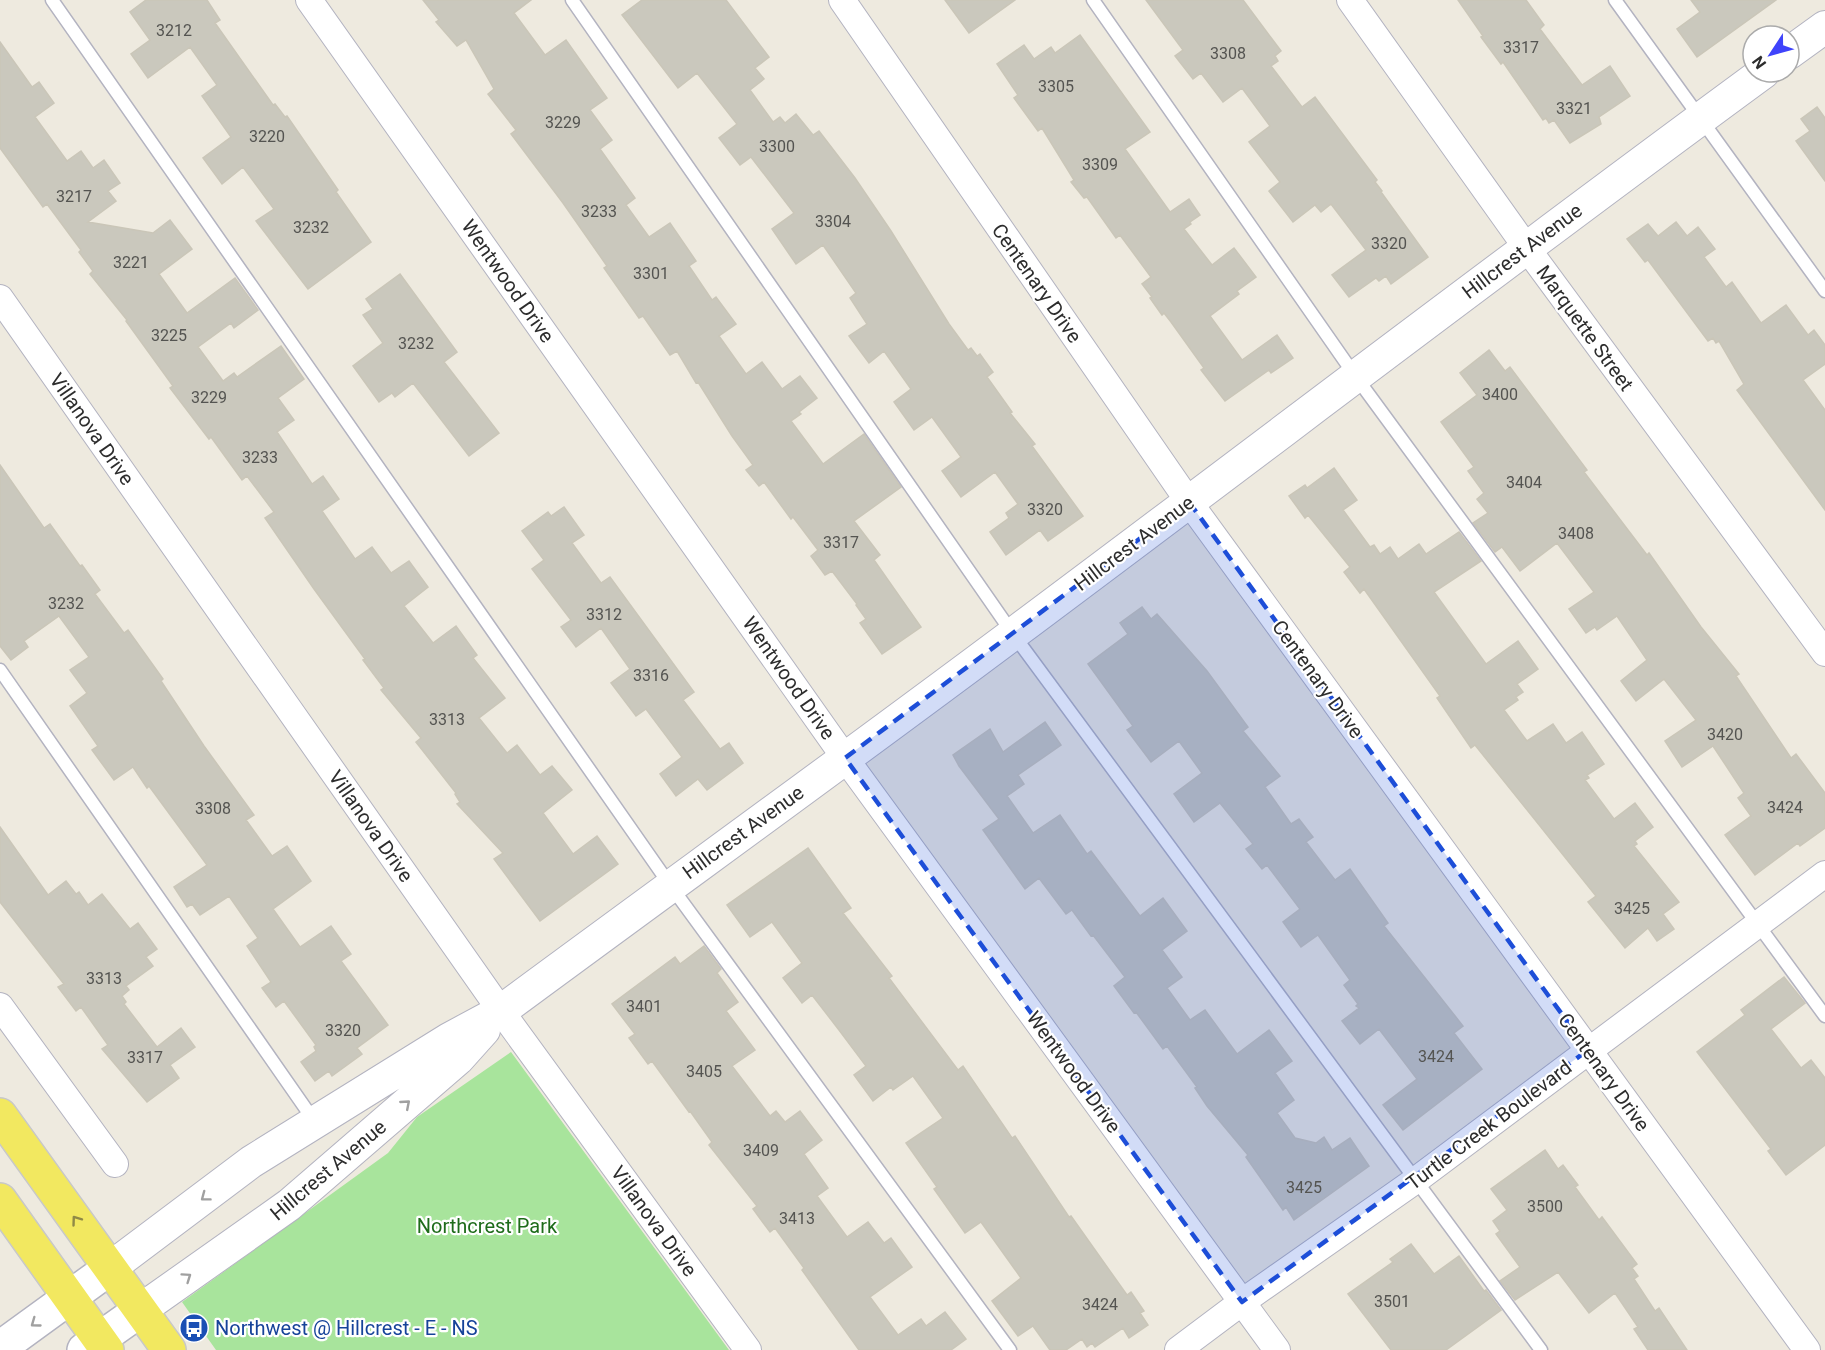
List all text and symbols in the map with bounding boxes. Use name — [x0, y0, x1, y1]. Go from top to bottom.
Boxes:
house number: 3212 — [156, 21, 192, 40]
north arrow — [1741, 24, 1801, 84]
house number: 3317 — [1503, 38, 1539, 57]
house number: 3308 — [1210, 44, 1246, 63]
text: N — [1748, 52, 1770, 73]
house number: 3305 — [1038, 77, 1074, 96]
house number: 3321 — [1556, 99, 1592, 118]
house number: 3229 — [545, 113, 581, 132]
house number: 3220 — [249, 127, 285, 146]
house number: 3300 — [759, 137, 795, 156]
house number: 3309 — [1082, 155, 1118, 174]
house number: 3217 — [56, 187, 92, 206]
street label: Hillcrest Avenue — [1457, 198, 1587, 304]
house number: 3233 — [581, 202, 617, 221]
house number: 3304 — [815, 212, 851, 231]
street label: Wentwood Drive — [457, 215, 559, 347]
house number: 3232 — [293, 218, 329, 237]
street label: Centenary Drive — [987, 219, 1087, 347]
house number: 3320 — [1371, 234, 1407, 253]
house number: 3221 — [113, 253, 149, 272]
street label: Marquette Street — [1531, 261, 1639, 395]
house number: 3301 — [633, 264, 669, 283]
house number: 3225 — [151, 326, 187, 345]
house number: 3232 — [398, 334, 434, 353]
street label: Villanova Drive — [45, 369, 139, 489]
house number: 3400 — [1482, 385, 1518, 404]
house number: 3229 — [191, 388, 227, 407]
house number: 3233 — [242, 448, 278, 467]
house number: 3404 — [1506, 473, 1542, 492]
street label: Hillcrest Avenue — [1069, 490, 1199, 596]
house number: 3320 — [1027, 500, 1063, 519]
house number: 3408 — [1558, 524, 1594, 543]
house number: 3317 — [823, 533, 859, 552]
house number: 3232 — [48, 594, 84, 613]
house number: 3312 — [586, 605, 622, 624]
street label: Wentwood Drive — [738, 612, 840, 744]
street label: Centenary Drive — [1267, 615, 1369, 743]
house number: 3316 — [633, 666, 669, 685]
house number: 3313 — [429, 710, 465, 729]
house number: 3420 — [1707, 725, 1743, 744]
street label: Villanova Drive — [324, 766, 418, 886]
street label: Hillcrest Avenue — [678, 780, 808, 884]
house number: 3424 — [1767, 798, 1803, 817]
house number: 3308 — [195, 799, 231, 818]
house number: 3425 — [1614, 899, 1650, 918]
house number: 3313 — [86, 969, 122, 988]
house number: 3401 — [626, 997, 662, 1016]
street label: Wentwood Drive — [1022, 1006, 1126, 1138]
street label: Centenary Drive — [1553, 1008, 1655, 1136]
house number: 3320 — [325, 1021, 361, 1040]
house number: 3424 — [1418, 1047, 1454, 1066]
house number: 3317 — [127, 1048, 163, 1067]
street label: Turtle Creek Boulevard — [1402, 1055, 1576, 1195]
house number: 3405 — [686, 1062, 722, 1081]
one-way arrow — [399, 1100, 409, 1111]
street label: Hillcrest Avenue — [265, 1115, 391, 1225]
house number: 3409 — [743, 1141, 779, 1160]
street label: Villanova Drive — [606, 1161, 702, 1281]
house number: 3425 — [1286, 1178, 1322, 1197]
one-way arrow — [200, 1190, 211, 1201]
house number: 3500 — [1527, 1197, 1563, 1216]
house number: 3413 — [779, 1209, 815, 1228]
park label: Northcrest Park — [417, 1214, 558, 1238]
one-way arrow — [72, 1216, 83, 1227]
one-way arrow — [180, 1273, 191, 1284]
house number: 3501 — [1374, 1292, 1410, 1311]
house number: 3424 — [1082, 1295, 1118, 1314]
bus stop icon: Northwest @ Hillcrest - E - NS — [178, 1312, 210, 1344]
one-way arrow — [30, 1315, 41, 1326]
place label: Northwest @ Hillcrest - E - NS — [215, 1316, 478, 1340]

